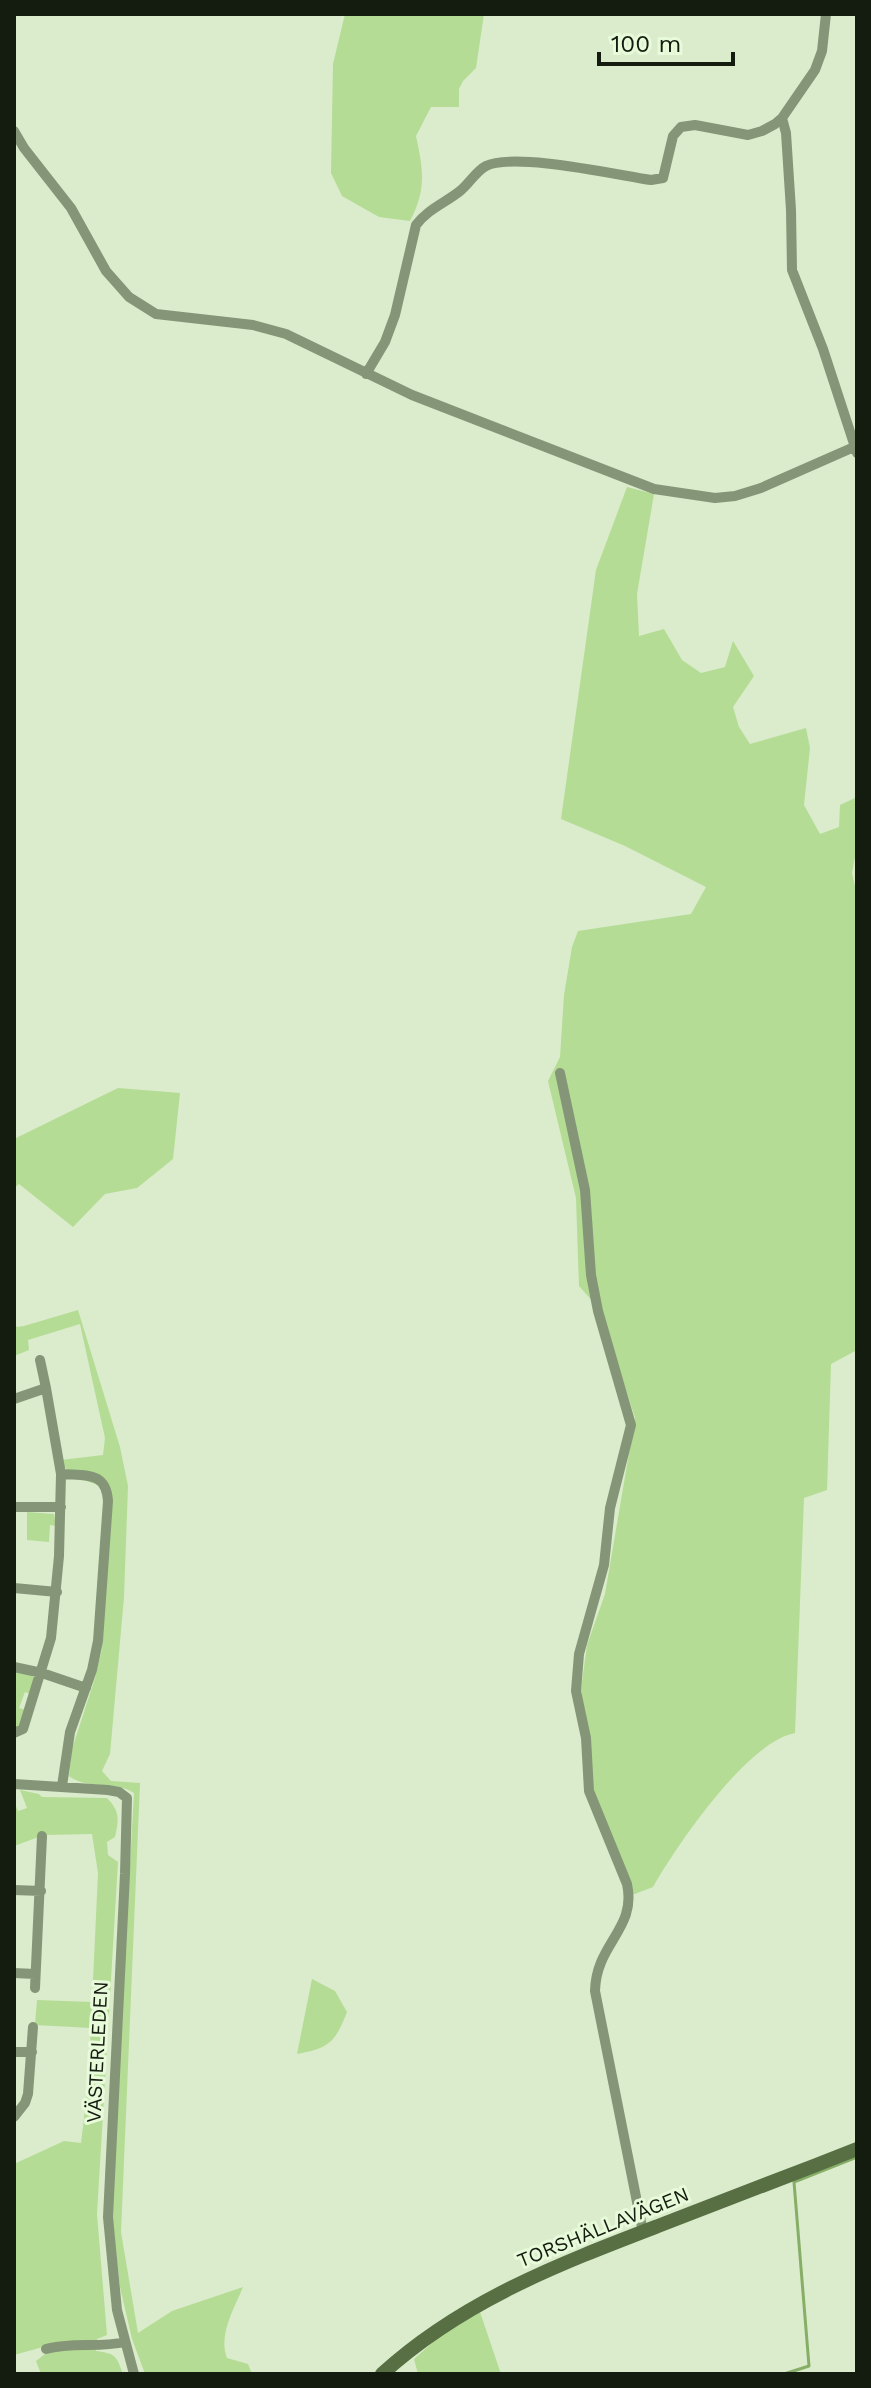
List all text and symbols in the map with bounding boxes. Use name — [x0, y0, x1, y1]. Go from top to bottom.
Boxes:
scale bar — [599, 16, 733, 66]
text: 100 m — [611, 30, 681, 58]
street label: VÄSTERLEDEN — [81, 1981, 113, 2123]
street label: TORSHÄLLAVÄGEN — [514, 2182, 692, 2272]

